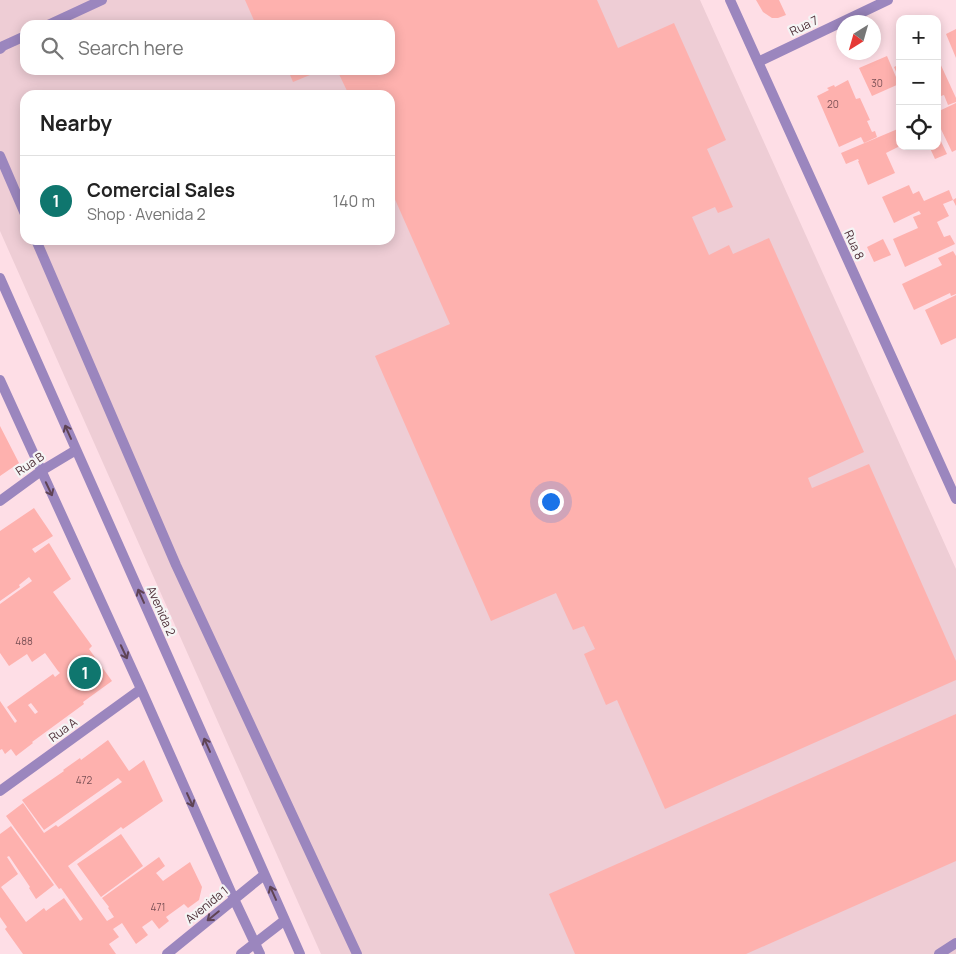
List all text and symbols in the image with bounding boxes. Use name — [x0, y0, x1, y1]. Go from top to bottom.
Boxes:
street label: Rua 7 — [787, 11, 821, 40]
north arrow — [836, 15, 881, 60]
map controls — [896, 15, 941, 150]
button: + — [896, 15, 941, 60]
search box — [20, 20, 395, 75]
icon: search — [38, 34, 66, 62]
text: Search here — [78, 35, 184, 61]
button: − — [896, 60, 941, 105]
house number: 30 — [871, 76, 883, 90]
house number: 20 — [827, 97, 839, 111]
button: locate — [896, 105, 941, 150]
text: Nearby — [40, 109, 112, 137]
text: Comercial Sales — [87, 177, 235, 203]
text: 1 — [52, 190, 60, 212]
text: 140 m — [333, 190, 375, 212]
text: Shop · Avenida 2 — [87, 203, 206, 225]
street label: Rua 8 — [840, 227, 868, 262]
one-way arrow — [63, 425, 72, 440]
street label: Rua B — [12, 448, 47, 479]
one-way arrow — [44, 481, 54, 496]
your location — [538, 489, 564, 515]
street label: Avenida 2 — [143, 583, 180, 638]
one-way arrow — [136, 589, 146, 604]
house number: 488 — [15, 634, 33, 648]
one-way arrow — [120, 644, 129, 659]
pin: 1 — [69, 654, 101, 692]
street label: Rua A — [45, 713, 81, 746]
one-way arrow — [202, 738, 212, 753]
house number: 472 — [76, 773, 93, 787]
one-way arrow — [186, 792, 196, 807]
street label: Avenida 1 — [182, 882, 232, 927]
one-way arrow — [267, 886, 277, 901]
house number: 471 — [151, 900, 165, 914]
one-way arrow — [207, 911, 220, 922]

